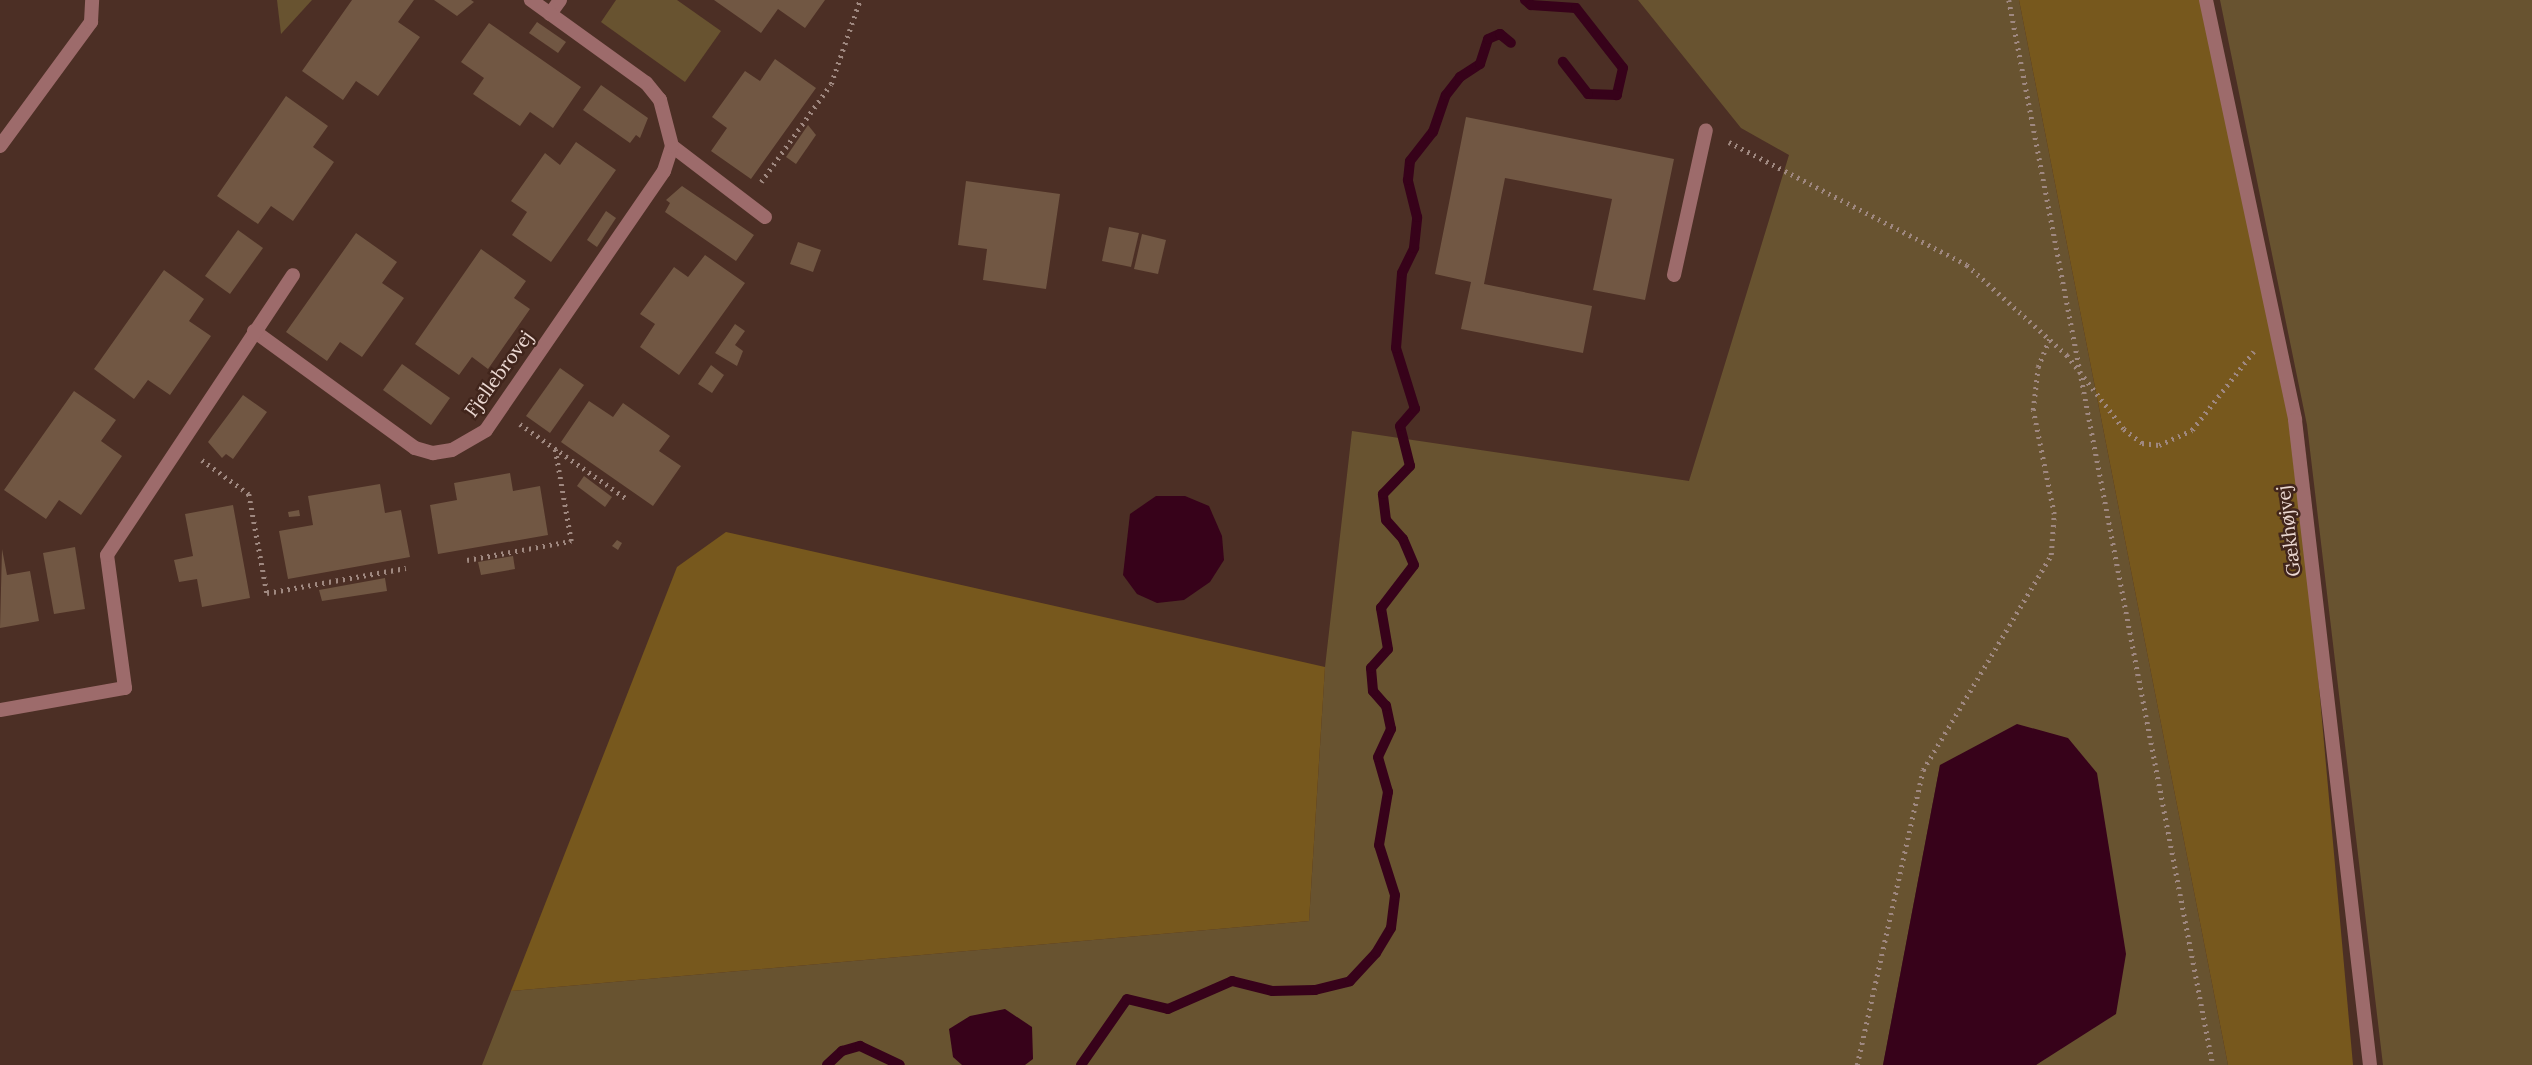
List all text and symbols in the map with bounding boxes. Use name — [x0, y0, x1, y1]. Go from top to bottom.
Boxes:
street label: Fjellebrovej — [460, 326, 538, 422]
street label: Gækhøjvej — [2272, 484, 2306, 578]

